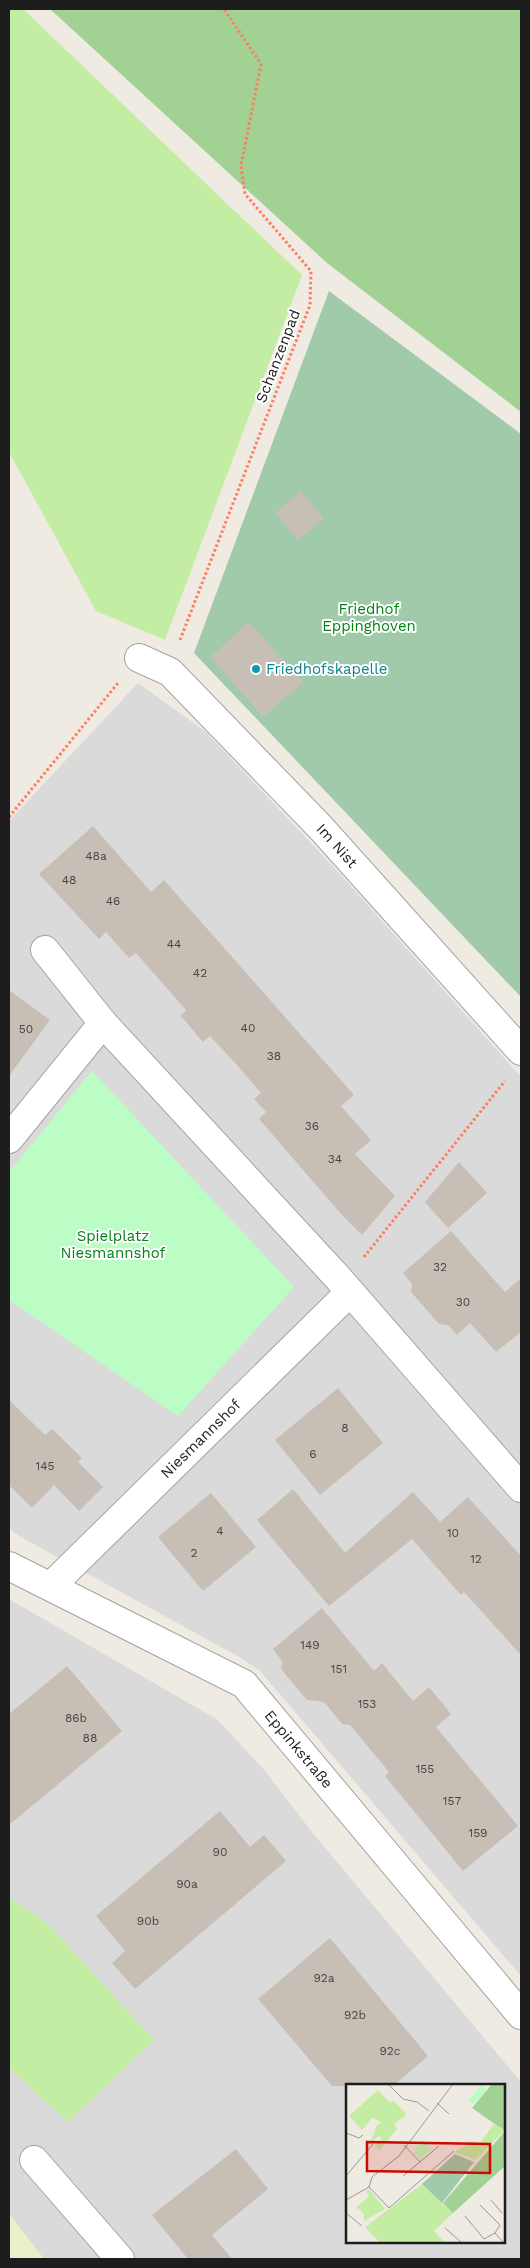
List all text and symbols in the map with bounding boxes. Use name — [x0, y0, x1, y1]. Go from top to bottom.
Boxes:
street label: Schanzenpad — [252, 307, 304, 405]
park label: Friedhof Eppinghoven — [322, 600, 416, 635]
place label: Friedhofskapelle — [266, 660, 387, 678]
marker: Friedhofskapelle — [250, 663, 262, 675]
street label: Im Nist — [313, 820, 362, 872]
house number: 48a — [85, 849, 107, 863]
house number: 48 — [62, 873, 76, 887]
house number: 46 — [106, 894, 120, 908]
house number: 44 — [167, 937, 181, 951]
house number: 42 — [193, 966, 207, 980]
house number: 40 — [241, 1021, 255, 1035]
house number: 50 — [19, 1022, 33, 1036]
house number: 38 — [267, 1049, 281, 1063]
house number: 36 — [305, 1119, 319, 1133]
house number: 34 — [328, 1152, 342, 1166]
park label: Spielplatz Niesmannshof — [61, 1227, 166, 1262]
house number: 32 — [433, 1260, 447, 1274]
house number: 30 — [456, 1295, 470, 1309]
street label: Niesmannshof — [157, 1395, 245, 1482]
house number: 8 — [341, 1421, 349, 1435]
house number: 6 — [309, 1447, 317, 1461]
house number: 145 — [36, 1459, 55, 1473]
house number: 4 — [216, 1524, 224, 1538]
house number: 10 — [447, 1526, 459, 1540]
house number: 2 — [191, 1546, 198, 1560]
house number: 12 — [470, 1552, 482, 1566]
house number: 149 — [300, 1638, 320, 1652]
house number: 151 — [331, 1662, 347, 1676]
house number: 153 — [358, 1697, 376, 1711]
street label: Eppinkstraße — [261, 1706, 336, 1792]
house number: 86b — [65, 1711, 87, 1725]
house number: 88 — [83, 1731, 97, 1745]
house number: 155 — [416, 1762, 434, 1776]
house number: 157 — [443, 1794, 461, 1808]
house number: 159 — [468, 1826, 488, 1840]
house number: 90 — [213, 1845, 227, 1859]
house number: 90a — [176, 1877, 198, 1891]
house number: 90b — [137, 1914, 159, 1928]
house number: 92a — [313, 1971, 335, 1985]
house number: 92b — [344, 2008, 366, 2022]
house number: 92c — [379, 2044, 401, 2058]
inset map — [346, 2084, 505, 2243]

